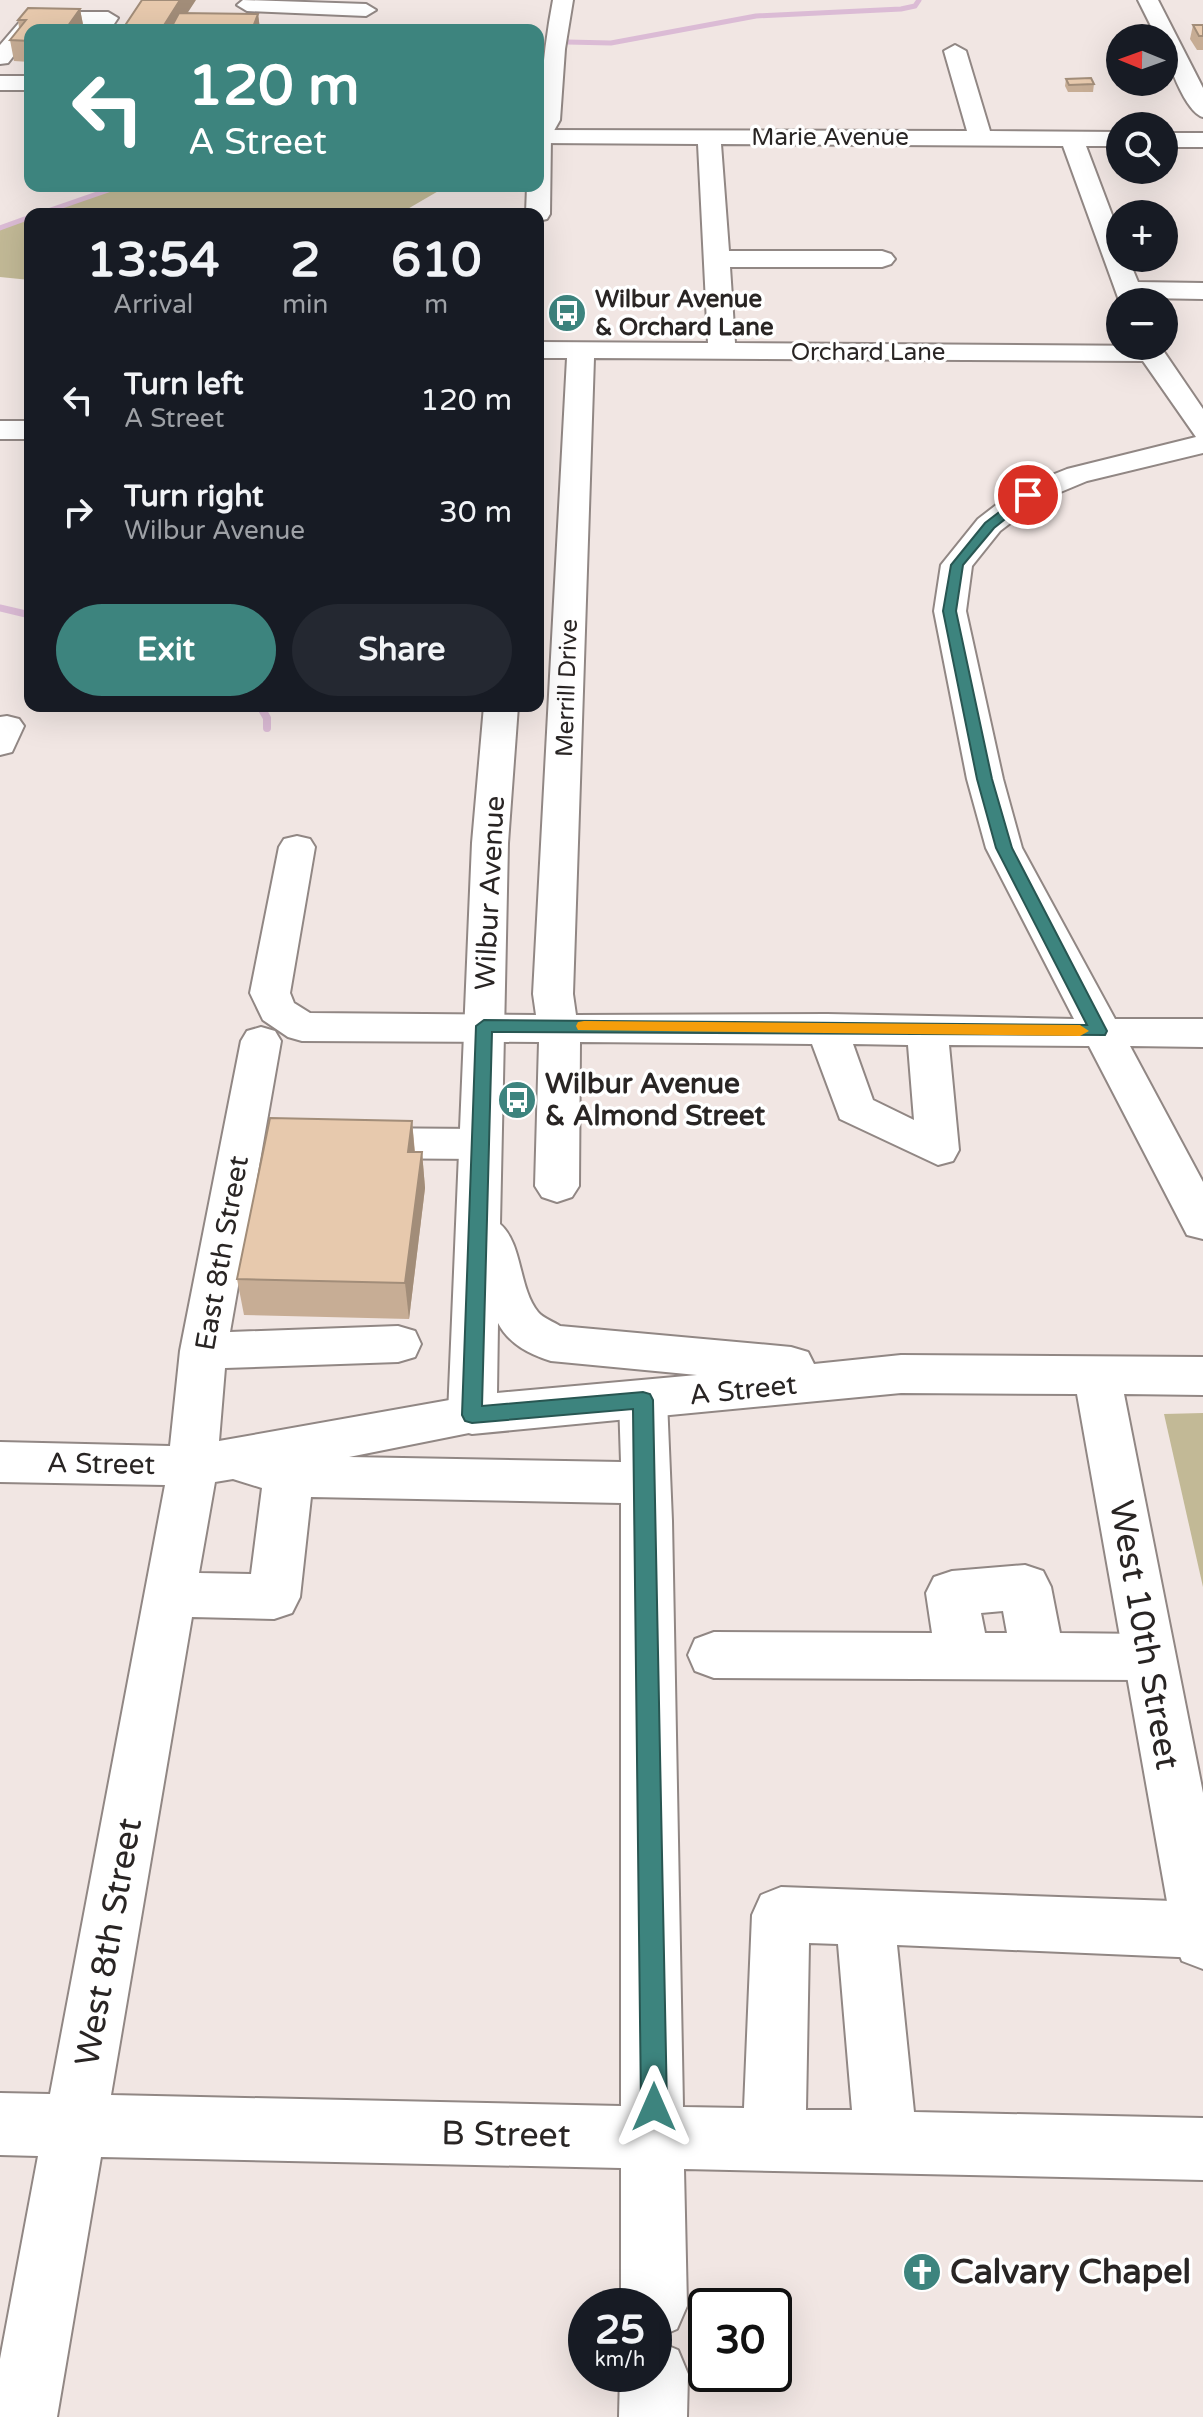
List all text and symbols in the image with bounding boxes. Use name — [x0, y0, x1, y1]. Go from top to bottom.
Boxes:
north arrow — [1106, 24, 1178, 96]
map controls — [1106, 24, 1178, 360]
text: 120 m — [188, 53, 359, 120]
icon: left — [56, 56, 160, 160]
button: search — [1106, 112, 1178, 184]
text: A Street — [188, 121, 327, 164]
street label: Marie Avenue — [751, 123, 909, 152]
button: + — [1106, 200, 1178, 272]
text: 13:54 — [87, 232, 220, 290]
text: 2 — [290, 232, 320, 290]
text: 610 — [391, 232, 481, 290]
place label: Wilbur Avenue & Orchard Lane — [595, 285, 774, 342]
button: − — [1106, 288, 1178, 360]
text: Arrival — [113, 289, 193, 320]
text: min — [282, 289, 328, 320]
text: m — [424, 289, 448, 320]
bus stop icon: Wilbur Avenue & Orchard Lane — [546, 292, 588, 334]
street label: Orchard Lane — [791, 338, 945, 367]
text: Turn left — [124, 366, 243, 403]
icon: left — [56, 378, 100, 422]
text: 120 m — [420, 382, 512, 419]
text: A Street — [124, 403, 224, 434]
pin — [994, 461, 1062, 529]
icon: arrive — [1006, 473, 1050, 517]
text: Turn right — [124, 478, 264, 515]
icon: right — [56, 490, 100, 534]
text: 30 m — [439, 494, 512, 531]
text: Wilbur Avenue — [124, 515, 305, 546]
button: Exit — [56, 604, 276, 696]
button: Share — [292, 604, 512, 696]
street label: Merrill Drive — [550, 618, 584, 758]
street label: Wilbur Avenue — [468, 795, 512, 991]
place label: Wilbur Avenue & Almond Street — [545, 1067, 766, 1133]
bus stop icon: Wilbur Avenue & Almond Street — [496, 1079, 538, 1121]
street label: East 8th Street — [188, 1153, 256, 1353]
street label: A Street — [687, 1367, 799, 1413]
street label: A Street — [47, 1446, 156, 1482]
street label: West 10th Street — [1100, 1497, 1188, 1773]
street label: West 8th Street — [67, 1815, 151, 2069]
position arrow — [612, 2065, 696, 2149]
street label: B Street — [441, 2113, 571, 2157]
church icon: Calvary Chapel — [901, 2251, 943, 2293]
place label: Calvary Chapel — [950, 2252, 1191, 2293]
speed limit sign: 30 — [688, 2288, 792, 2392]
text: 25 — [595, 2306, 645, 2354]
text: km/h — [595, 2348, 645, 2372]

